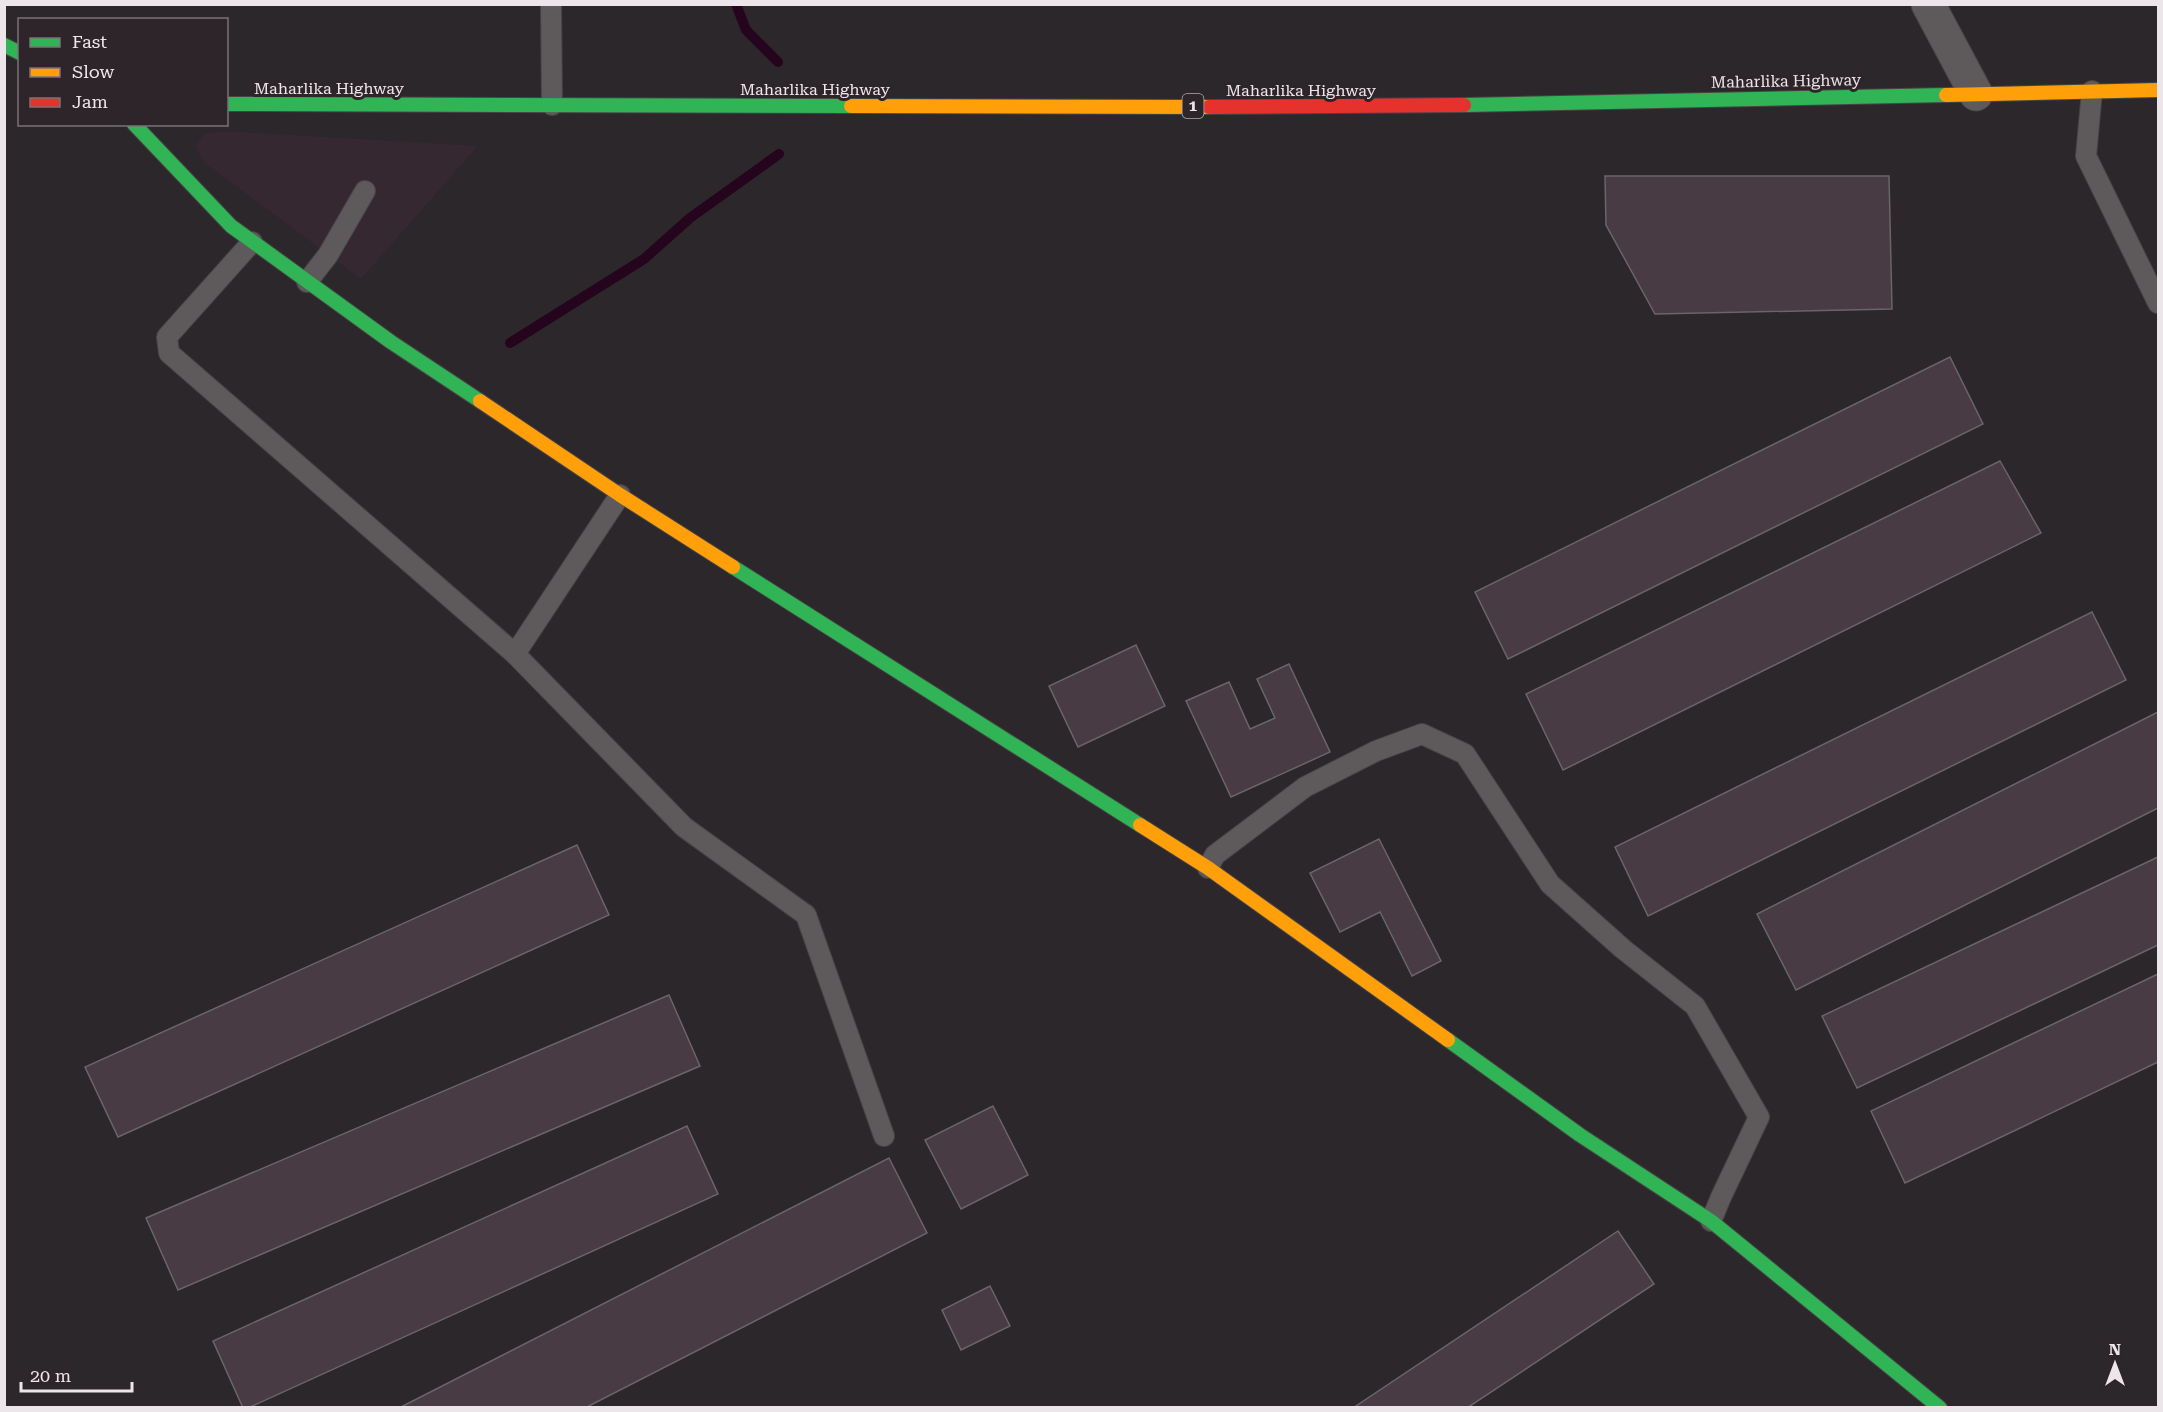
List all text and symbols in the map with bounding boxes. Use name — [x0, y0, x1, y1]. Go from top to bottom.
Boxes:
legend — [18, 18, 228, 126]
text: Fast — [72, 31, 107, 52]
text: Slow — [72, 61, 114, 82]
street label: Maharlika Highway — [1711, 70, 1862, 92]
street label: Maharlika Highway — [254, 79, 405, 98]
street label: Maharlika Highway — [740, 80, 891, 99]
street label: Maharlika Highway — [1226, 81, 1377, 100]
text: Jam — [72, 91, 108, 112]
road number: 1 — [1182, 94, 1204, 118]
north arrow — [2085, 1334, 2145, 1394]
text: N — [2109, 1340, 2121, 1359]
scale bar — [21, 1355, 132, 1393]
text: 20 m — [30, 1365, 71, 1386]

